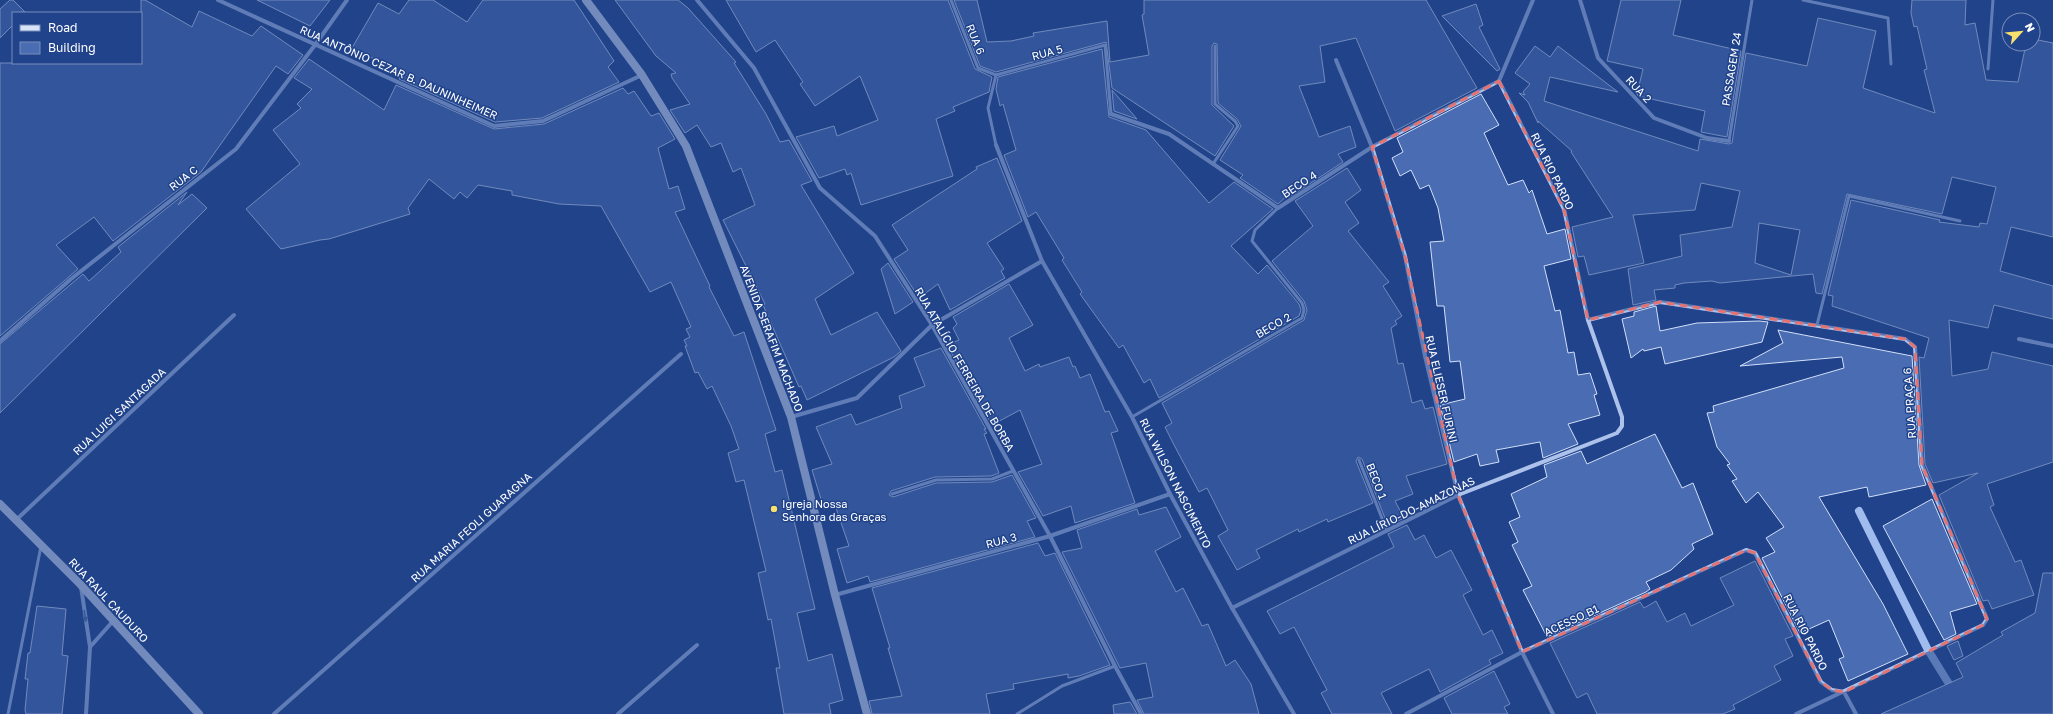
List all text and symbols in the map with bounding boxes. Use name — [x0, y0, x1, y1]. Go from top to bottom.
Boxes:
legend — [12, 12, 142, 64]
north arrow — [2001, 12, 2041, 52]
text: Road — [48, 20, 77, 35]
text: N — [2023, 21, 2038, 34]
street label: RUA ANTÔNIO CEZAR B. DAUNINHEIMER — [298, 22, 500, 122]
street label: RUA 6 — [964, 22, 988, 57]
street label: PASSAGEM 24 — [1719, 31, 1743, 107]
text: Building — [48, 40, 96, 55]
street label: RUA 5 — [1030, 42, 1064, 62]
street label: RUA 2 — [1623, 73, 1655, 105]
street label: RUA RIO PARDO — [1529, 130, 1577, 212]
street label: RUA C — [166, 163, 200, 193]
street label: BECO 4 — [1279, 168, 1319, 200]
street label: AVENIDA SERAFIM MACHADO — [738, 263, 806, 413]
street label: RUA ATALÍCIO FERREIRA DE BORBA — [913, 285, 1018, 454]
street label: BECO 2 — [1253, 310, 1293, 340]
street label: RUA ELIESER FURINI — [1423, 334, 1461, 444]
street label: RUA LUIGI SANTAGADA — [70, 364, 169, 457]
street label: RUA PRAÇA 6 — [1900, 367, 1918, 439]
street label: RUA WILSON NASCIMENTO — [1137, 416, 1215, 550]
street label: BECO 1 — [1364, 461, 1390, 501]
street label: RUA MARIA FEOLI GUARAGNA — [408, 469, 534, 585]
street label: RUA LÍRIO-DO-AMAZONAS — [1345, 474, 1477, 546]
place label: Igreja Nossa Senhora das Graças — [782, 497, 887, 523]
marker: Igreja Nossa Senhora das Graças — [769, 504, 779, 514]
street label: RUA 3 — [984, 530, 1018, 550]
street label: RUA RAUL CAUDURO — [67, 555, 151, 645]
street label: RUA RIO PARDO — [1781, 592, 1831, 672]
street label: ACESSO B1 — [1542, 602, 1600, 638]
one-way arrow — [82, 609, 88, 622]

